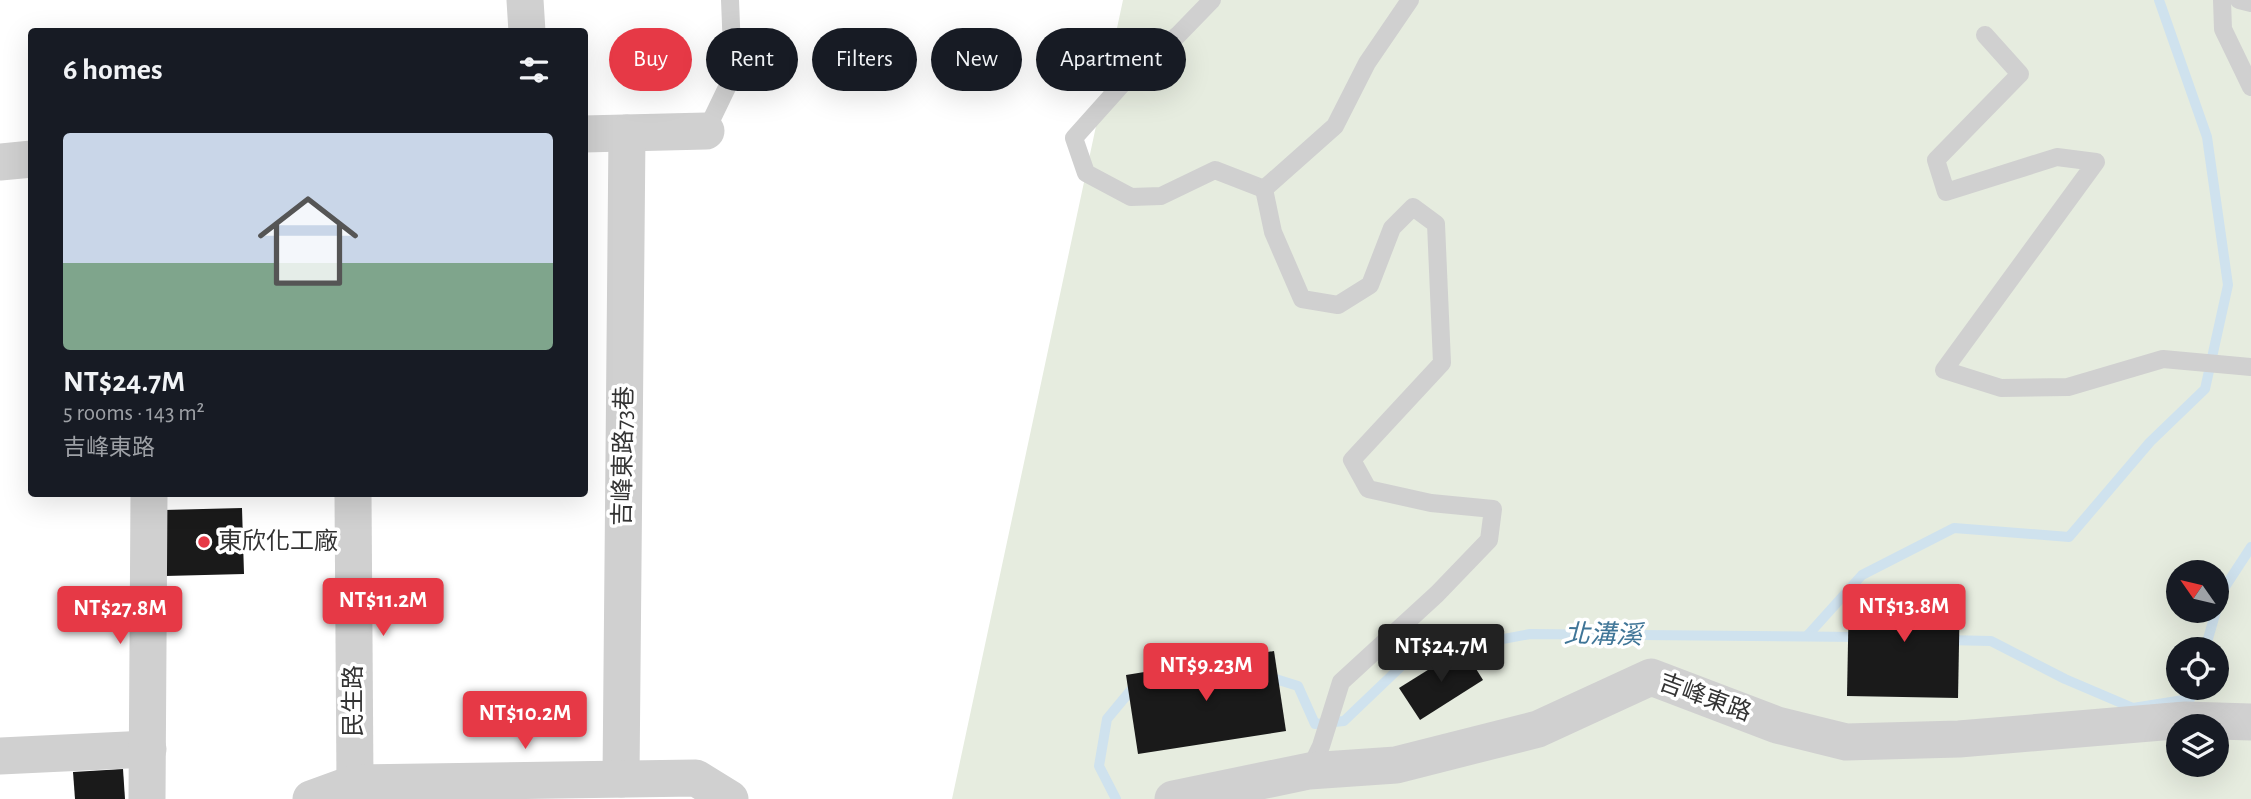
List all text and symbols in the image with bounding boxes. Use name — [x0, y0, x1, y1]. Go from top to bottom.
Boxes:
chip: Buy — [609, 28, 692, 91]
chip: Rent — [706, 28, 798, 91]
chip: Filters — [812, 28, 917, 91]
chip: New — [931, 28, 1022, 91]
chip: Apartment — [1036, 28, 1186, 91]
icon: filters — [515, 51, 553, 89]
text: 6 homes — [63, 55, 163, 85]
icon: home — [245, 178, 371, 304]
text: NT$24.7M — [63, 367, 185, 397]
street label: 吉峰東路73巷 — [609, 386, 637, 526]
text: 5 rooms · 143 m² — [63, 402, 205, 425]
text: 吉峰東路 — [63, 437, 155, 460]
place label: 東欣化工廠 — [218, 528, 338, 554]
marker: 東欣化工廠 — [196, 534, 212, 550]
north arrow — [2166, 560, 2230, 623]
map controls — [2166, 560, 2229, 777]
pin: NT$11.2M — [311, 578, 455, 638]
pin: NT$13.8M — [1832, 584, 1976, 644]
pin: NT$27.8M — [48, 586, 192, 646]
text: NT$11.2M — [339, 589, 427, 612]
text: NT$13.8M — [1859, 595, 1949, 618]
text: NT$27.8M — [73, 597, 167, 620]
water label: 北溝溪 — [1564, 620, 1646, 649]
pin: NT$24.7M — [1369, 624, 1513, 684]
text: NT$24.7M — [1394, 635, 1488, 658]
button: locate — [2166, 637, 2229, 700]
pin: NT$9.23M — [1134, 644, 1278, 703]
text: NT$9.23M — [1159, 654, 1253, 677]
street label: 民生路 — [340, 665, 366, 737]
street label: 吉峰東路 — [1656, 668, 1755, 726]
pin: NT$10.2M — [453, 692, 597, 751]
text: NT$10.2M — [479, 702, 571, 725]
button: layers — [2166, 714, 2229, 777]

